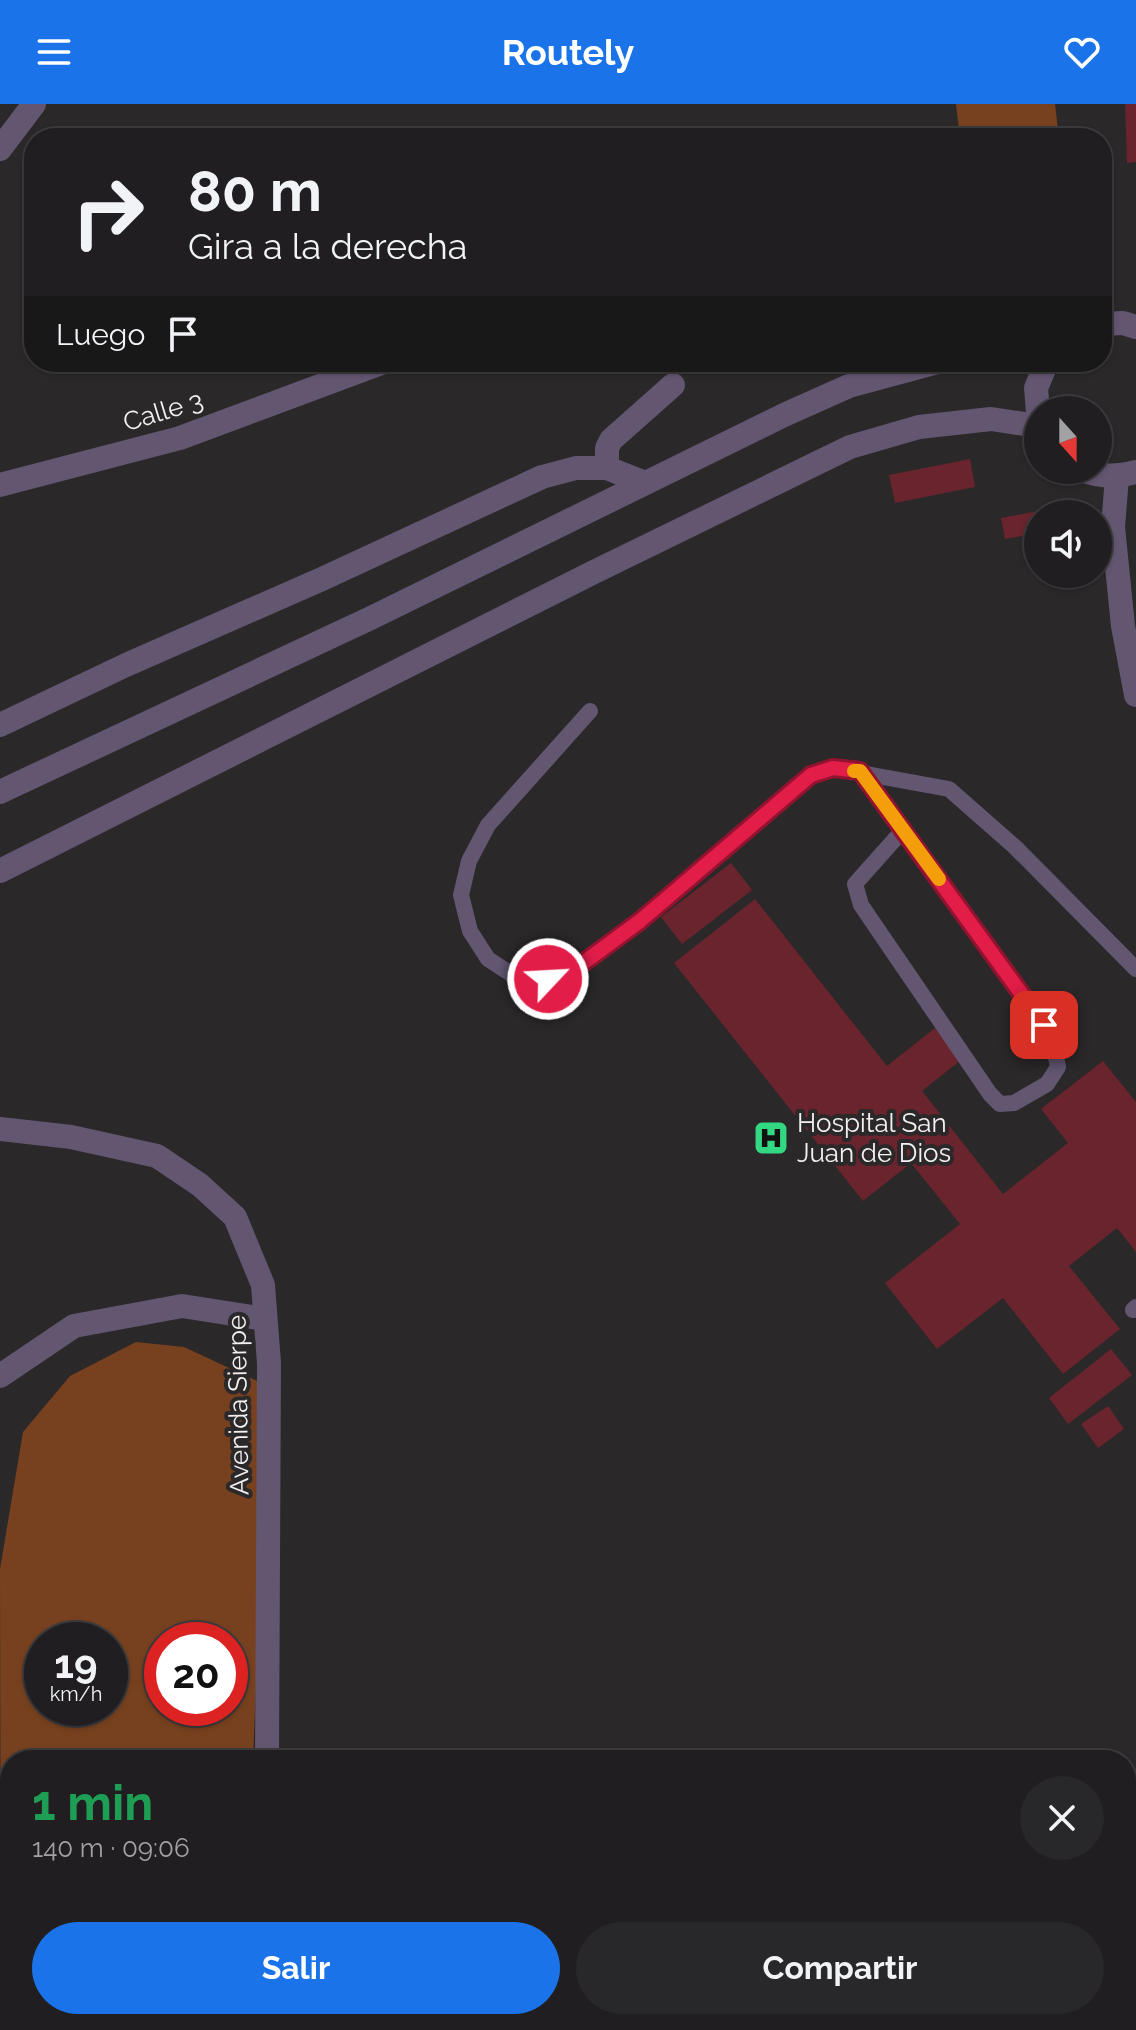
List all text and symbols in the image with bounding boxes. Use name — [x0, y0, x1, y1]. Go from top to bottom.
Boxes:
icon: menu — [32, 30, 76, 74]
icon: heart — [1060, 30, 1104, 74]
text: Routely — [502, 31, 634, 73]
text: 80 m — [188, 158, 322, 224]
icon: right — [56, 160, 160, 264]
text: Gira a la derecha — [188, 225, 467, 267]
icon: arrive — [161, 312, 205, 356]
text: Luego — [56, 317, 145, 352]
street label: Calle 3 — [119, 385, 207, 437]
north arrow — [1024, 396, 1112, 484]
map controls — [1024, 396, 1112, 588]
button: sound — [1024, 500, 1112, 588]
position arrow — [506, 937, 590, 1021]
pin — [1010, 991, 1078, 1059]
icon: arrive — [1022, 1003, 1066, 1047]
place label: Hospital San Juan de Dios — [797, 1108, 951, 1168]
hospital icon: Hospital San Juan de Dios — [752, 1119, 790, 1157]
street label: Avenida Sierpe — [221, 1315, 255, 1495]
speed limit sign: 20 — [144, 1622, 248, 1726]
text: 19 — [54, 1640, 98, 1687]
text: km/h — [50, 1682, 102, 1706]
text: 1 min — [32, 1775, 153, 1831]
button: close — [1020, 1776, 1104, 1860]
text: 140 m · 09:06 — [32, 1833, 190, 1863]
button: Salir — [32, 1922, 560, 2014]
button: Compartir — [576, 1922, 1104, 2014]

